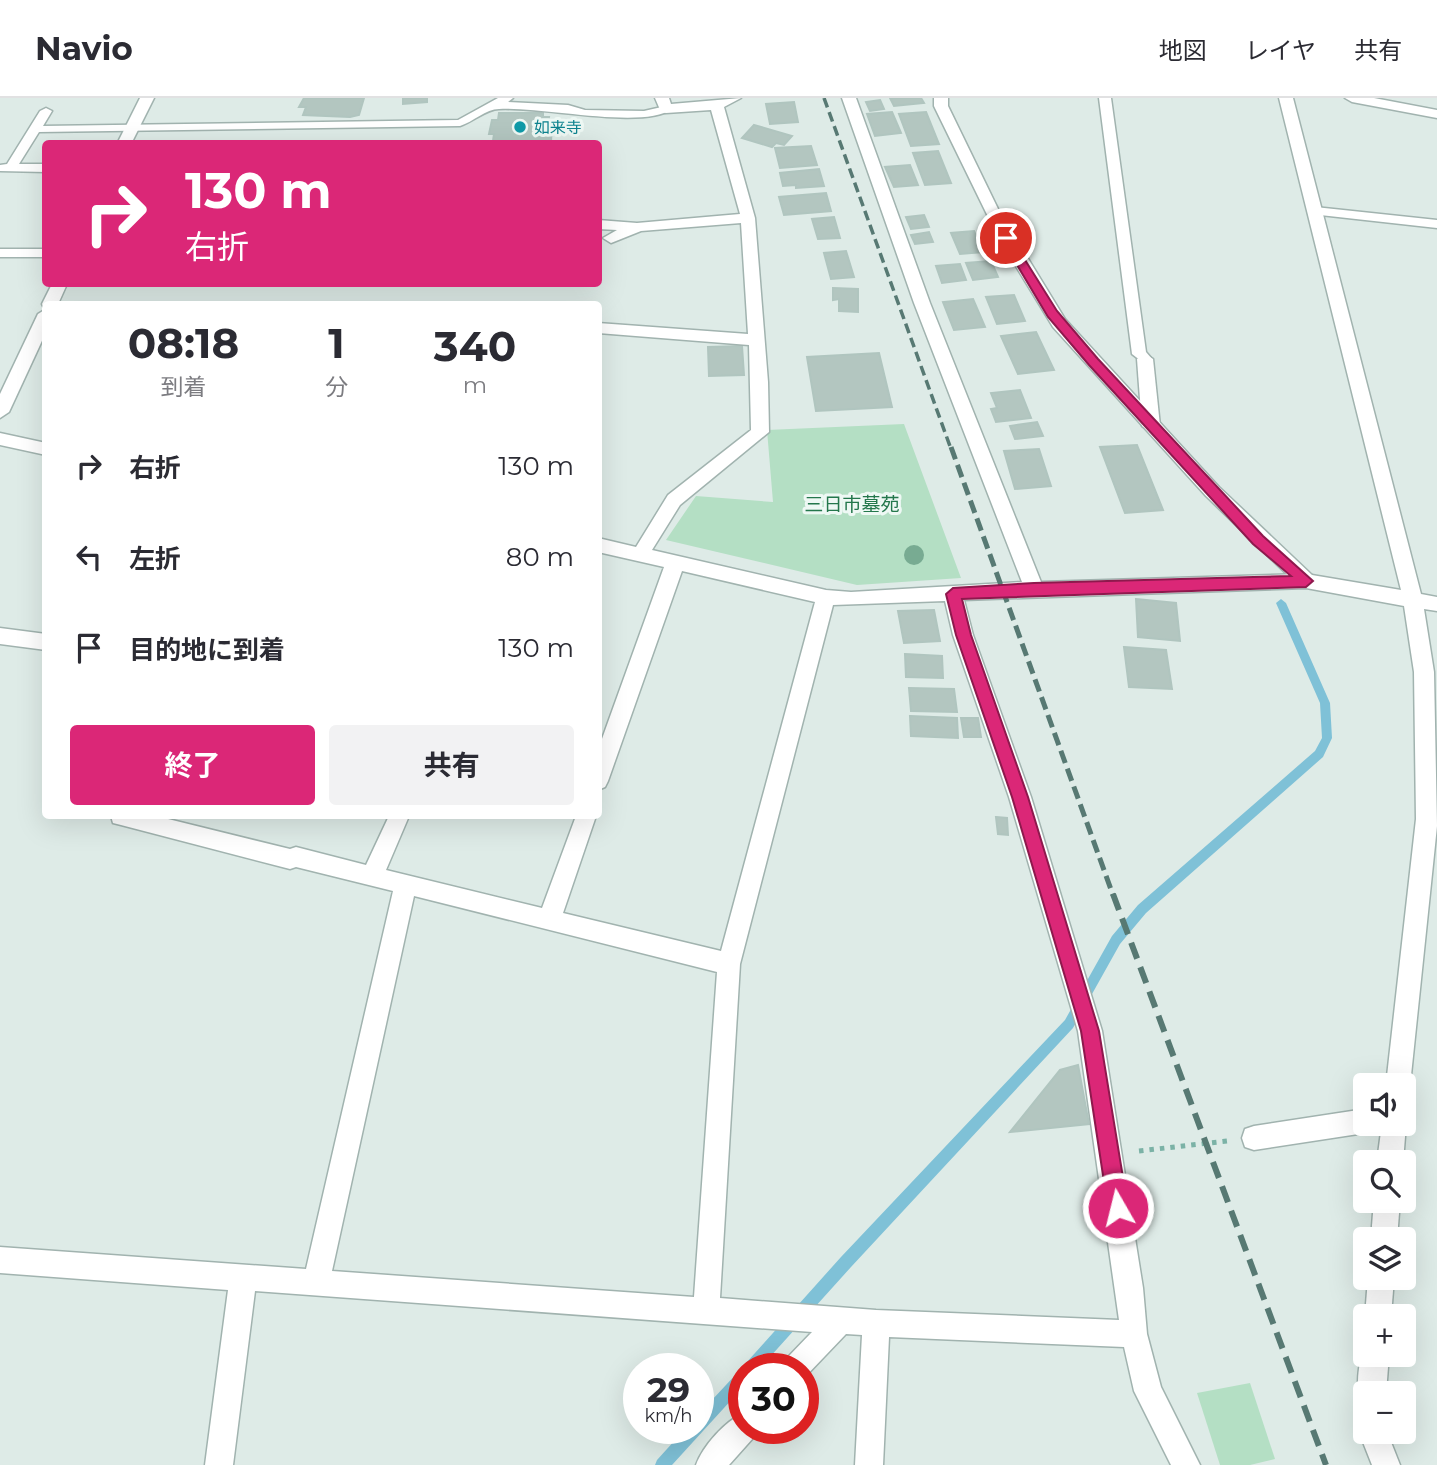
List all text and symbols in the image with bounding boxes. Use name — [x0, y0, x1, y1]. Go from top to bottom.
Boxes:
text: Navio — [35, 28, 133, 68]
text: 地図 — [1159, 36, 1207, 65]
text: レイヤ — [1245, 36, 1316, 65]
text: 共有 — [1354, 36, 1402, 65]
place label: 如来寺 — [534, 118, 582, 137]
marker: 如来寺 — [512, 119, 528, 135]
text: 130 m — [185, 161, 332, 220]
icon: right — [70, 168, 161, 259]
pin — [976, 208, 1036, 268]
icon: arrive — [987, 219, 1025, 257]
text: 右折 — [185, 227, 249, 266]
text: 08:18 — [128, 317, 239, 369]
text: 1 — [328, 317, 345, 369]
text: 340 — [434, 320, 516, 372]
text: m — [463, 371, 487, 399]
text: 到着 — [161, 373, 207, 401]
text: 分 — [325, 373, 348, 401]
icon: right — [70, 447, 108, 485]
text: 130 m — [498, 450, 574, 482]
text: 右折 — [129, 452, 181, 484]
park label: 三日市墓苑 — [804, 493, 900, 516]
icon: left — [70, 538, 108, 576]
text: 80 m — [506, 541, 574, 573]
text: 左折 — [129, 543, 181, 575]
icon: arrive — [70, 629, 108, 667]
text: 130 m — [498, 632, 574, 664]
text: 目的地に到着 — [129, 634, 285, 666]
button: 終了 — [70, 725, 315, 805]
button: 共有 — [329, 725, 574, 805]
map controls — [1353, 1073, 1416, 1444]
button: sound — [1353, 1073, 1416, 1136]
button: search — [1353, 1150, 1416, 1213]
position arrow — [1081, 1171, 1155, 1245]
button: layers — [1353, 1227, 1416, 1290]
button: + — [1353, 1304, 1416, 1367]
speed limit sign: 30 — [728, 1353, 819, 1444]
text: 29 — [647, 1368, 690, 1411]
button: − — [1353, 1381, 1416, 1444]
text: km/h — [644, 1405, 693, 1427]

